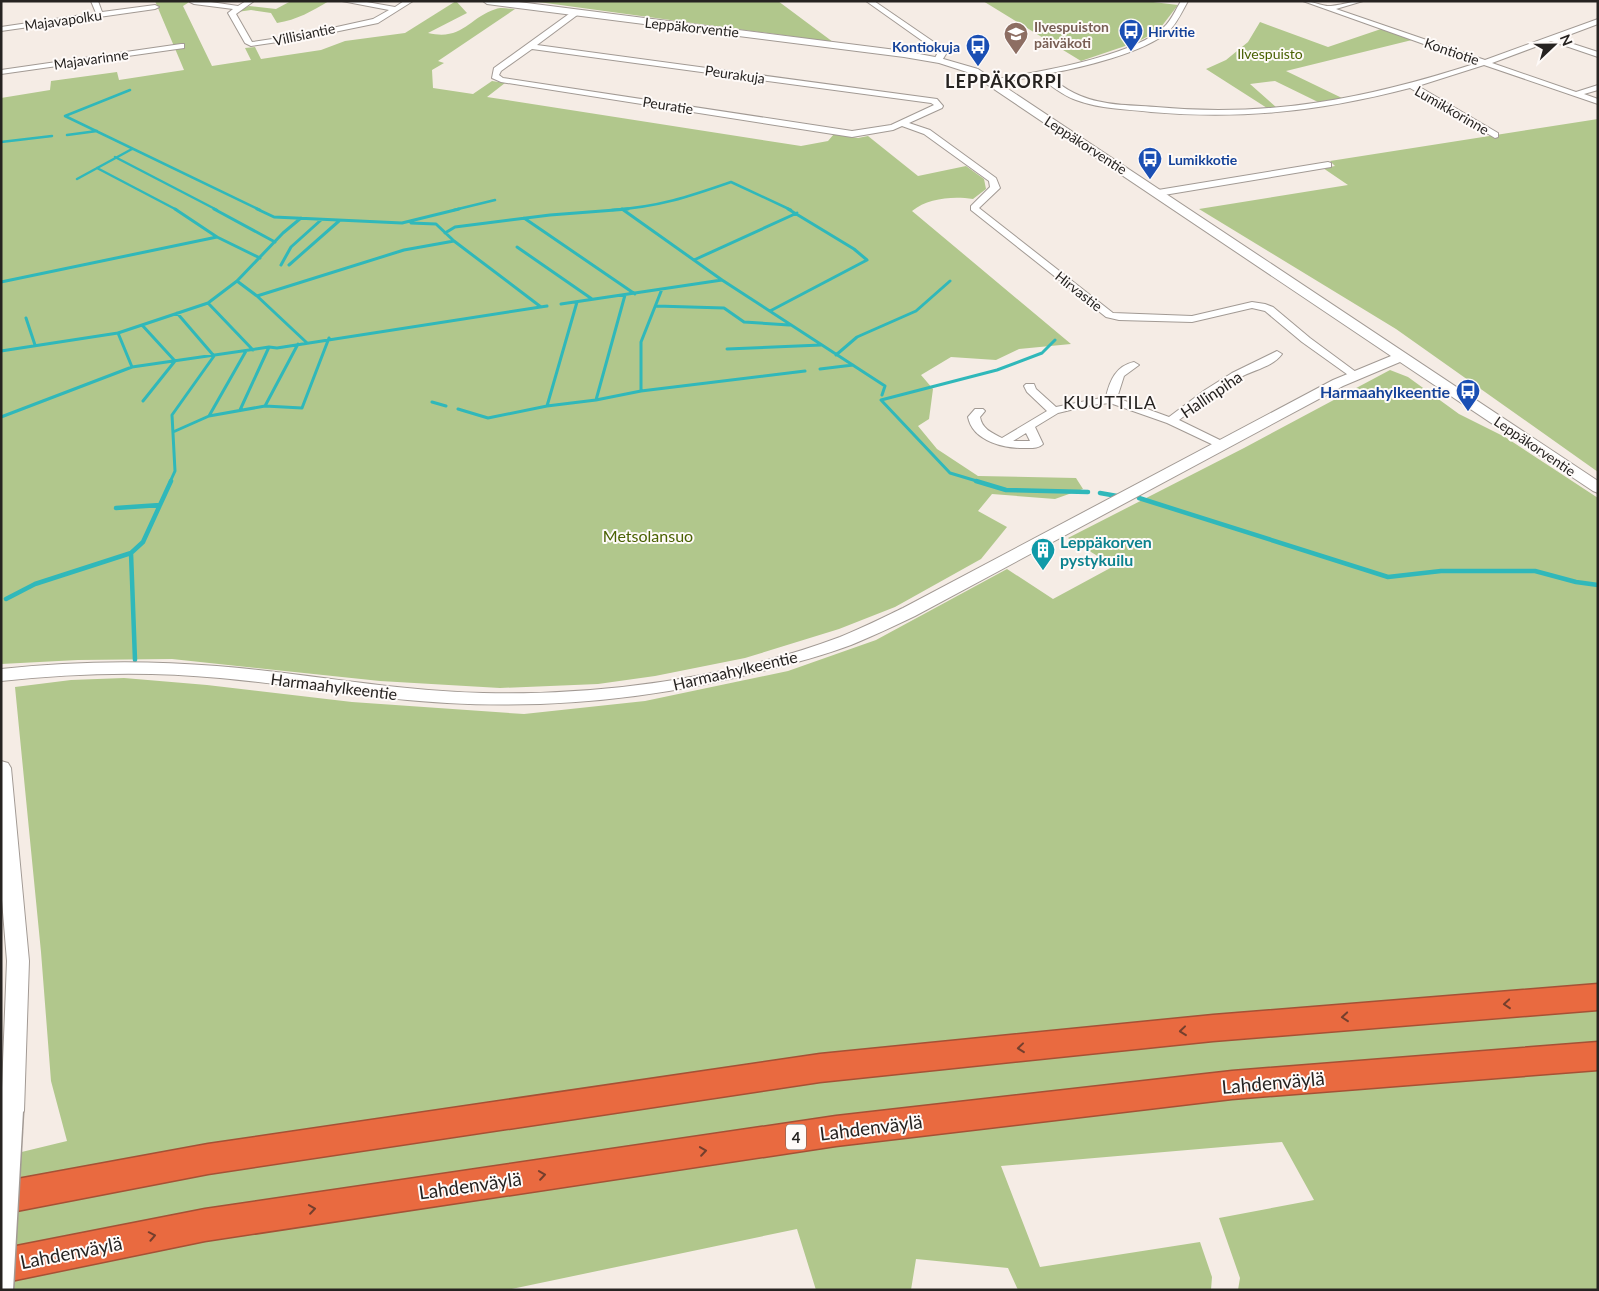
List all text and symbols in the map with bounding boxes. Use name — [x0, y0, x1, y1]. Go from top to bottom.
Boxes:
street label: Majavapolku — [23, 6, 103, 34]
street label: Leppäkorventie — [644, 14, 740, 40]
place label: Ilvespuiston päiväkoti — [1034, 18, 1109, 51]
bus stop icon: Hirvitie — [1118, 18, 1144, 52]
street label: Villisiantie — [271, 19, 337, 49]
north arrow — [1529, 20, 1579, 70]
school or university icon: Ilvespuiston päiväkoti — [1003, 21, 1029, 55]
place label: Hirvitie — [1148, 23, 1195, 40]
text: N — [1557, 32, 1576, 48]
bus stop icon: Kontiokuja — [965, 33, 991, 67]
street label: Kontiotie — [1422, 34, 1482, 68]
place label: Kontiokuja — [892, 38, 960, 55]
street label: Majavarinne — [52, 45, 130, 73]
park label: Ilvespuisto — [1237, 45, 1303, 62]
street label: Peurakuja — [704, 61, 766, 87]
district label: LEPPÄKORPI — [945, 70, 1063, 92]
street label: Lumikkorinne — [1412, 82, 1492, 138]
street label: Peuratie — [641, 93, 695, 117]
street label: Leppäkorventie — [1042, 112, 1130, 178]
bus stop icon: Lumikkotie — [1137, 146, 1163, 180]
place label: Lumikkotie — [1168, 151, 1238, 168]
street label: Hirvastie — [1052, 267, 1106, 315]
street label: Hallinpiha — [1177, 367, 1245, 421]
bus stop icon: Harmaahylkeentie — [1455, 378, 1481, 412]
place label: Harmaahylkeentie — [1320, 382, 1450, 401]
district label: KUUTTILA — [1063, 391, 1157, 413]
street label: Leppäkorventie — [1491, 412, 1579, 480]
park label: Metsolansuo — [603, 526, 693, 545]
place label: Leppäkorven pystykuilu — [1060, 532, 1152, 569]
building icon: Leppäkorven pystykuilu — [1030, 537, 1056, 571]
street label: Harmaahylkeentie — [671, 646, 799, 694]
street label: Harmaahylkeentie — [270, 669, 398, 703]
one-way arrow — [1502, 999, 1510, 1010]
one-way arrow — [1340, 1012, 1348, 1023]
one-way arrow — [1178, 1025, 1186, 1036]
one-way arrow — [1017, 1042, 1025, 1053]
street label: Lahdenväylä — [1220, 1066, 1326, 1098]
street label: Lahdenväylä — [818, 1109, 924, 1145]
road number: 4 — [786, 1124, 806, 1150]
one-way arrow — [699, 1146, 707, 1157]
street label: Lahdenväylä — [417, 1166, 523, 1204]
one-way arrow — [538, 1170, 546, 1180]
one-way arrow — [309, 1204, 317, 1215]
street label: Lahdenväylä — [18, 1231, 124, 1273]
one-way arrow — [148, 1231, 156, 1241]

